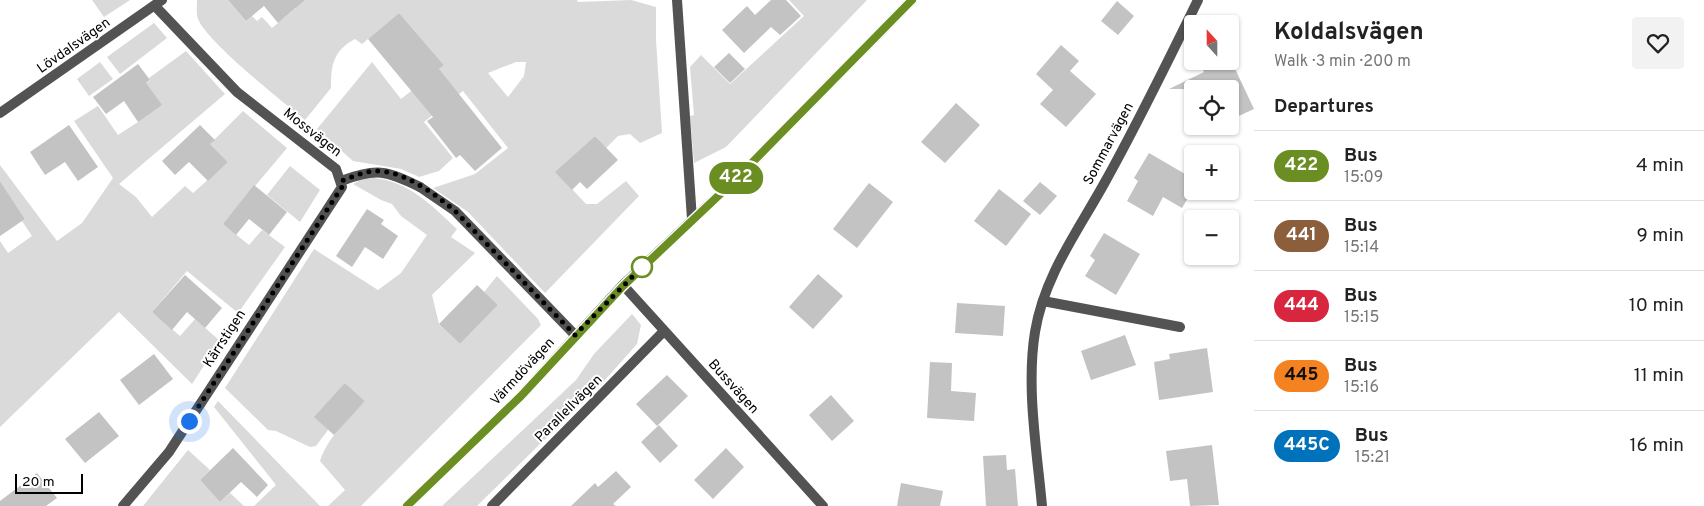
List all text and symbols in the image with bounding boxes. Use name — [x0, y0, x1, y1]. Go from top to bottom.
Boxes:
street label: Lövdalsvägen — [34, 15, 114, 77]
north arrow — [1184, 15, 1239, 70]
map controls — [1184, 15, 1239, 265]
button: heart — [1632, 17, 1684, 69]
text: Koldalsvägen — [1274, 18, 1424, 48]
text: Walk · 3 min · 200 m — [1274, 52, 1411, 72]
button: locate — [1184, 80, 1239, 135]
text: Departures — [1274, 95, 1374, 119]
street label: Sommarvägen — [1080, 100, 1138, 188]
street label: Mossvägen — [279, 105, 345, 161]
text: Bus — [1344, 144, 1378, 168]
button: + — [1184, 145, 1239, 200]
text: 422 — [1285, 154, 1318, 177]
text: 4 min — [1636, 154, 1684, 178]
line badge: 422 — [707, 162, 765, 194]
text: 422 — [719, 166, 753, 189]
text: 15:09 — [1344, 168, 1383, 188]
button: − — [1184, 210, 1239, 265]
text: Bus — [1344, 214, 1378, 238]
text: 441 — [1286, 224, 1317, 247]
text: 9 min — [1637, 224, 1684, 248]
text: 15:14 — [1344, 238, 1379, 258]
unlabelled marker — [631, 256, 653, 278]
text: Bus — [1344, 284, 1378, 308]
text: 444 — [1284, 294, 1319, 317]
text: 10 min — [1629, 294, 1684, 318]
street label: Kärrstigen — [200, 307, 250, 371]
text: 15:15 — [1344, 308, 1379, 328]
street label: Värmdövägen — [487, 335, 559, 409]
text: Bus — [1344, 354, 1378, 378]
street label: Bussvägen — [704, 356, 762, 418]
text: 445 — [1284, 364, 1319, 387]
text: 11 min — [1634, 364, 1684, 388]
street label: Parallellvägen — [532, 372, 606, 446]
text: 15:16 — [1344, 378, 1379, 398]
your location — [177, 409, 202, 434]
text: Bus — [1355, 424, 1388, 448]
text: 445C — [1284, 434, 1330, 457]
text: 16 min — [1629, 434, 1684, 458]
text: 15:21 — [1355, 448, 1390, 468]
scale bar — [15, 471, 82, 494]
text: 20 m — [22, 474, 55, 491]

